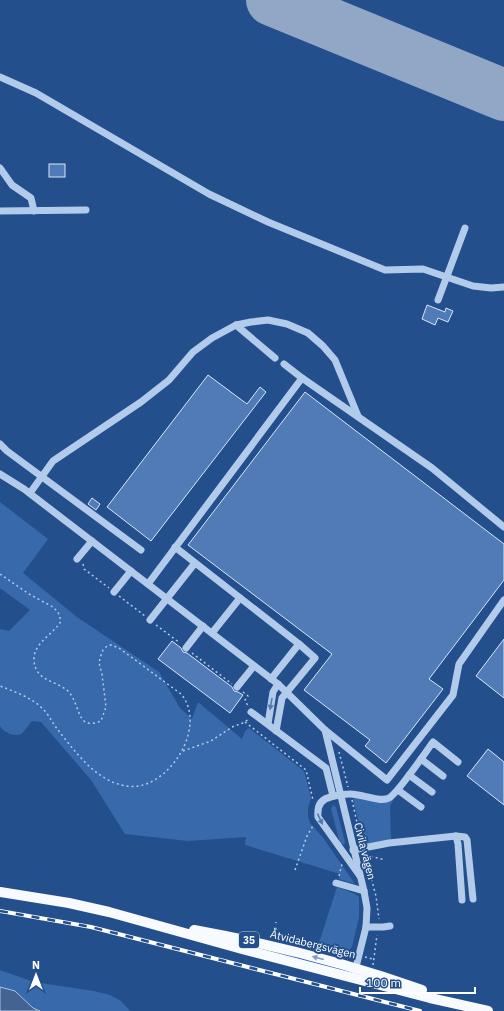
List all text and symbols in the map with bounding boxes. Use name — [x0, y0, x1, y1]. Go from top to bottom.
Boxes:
one-way arrow — [268, 697, 274, 710]
one-way arrow — [317, 813, 324, 825]
street label: Civila vägen — [351, 821, 379, 881]
street label: Åtvidabergsvägen — [269, 927, 357, 961]
road number: 35 — [239, 932, 259, 948]
one-way arrow — [312, 954, 325, 960]
north arrow — [16, 955, 56, 995]
text: N — [32, 958, 40, 972]
scale bar — [360, 969, 475, 995]
text: 100 m — [366, 975, 401, 990]

